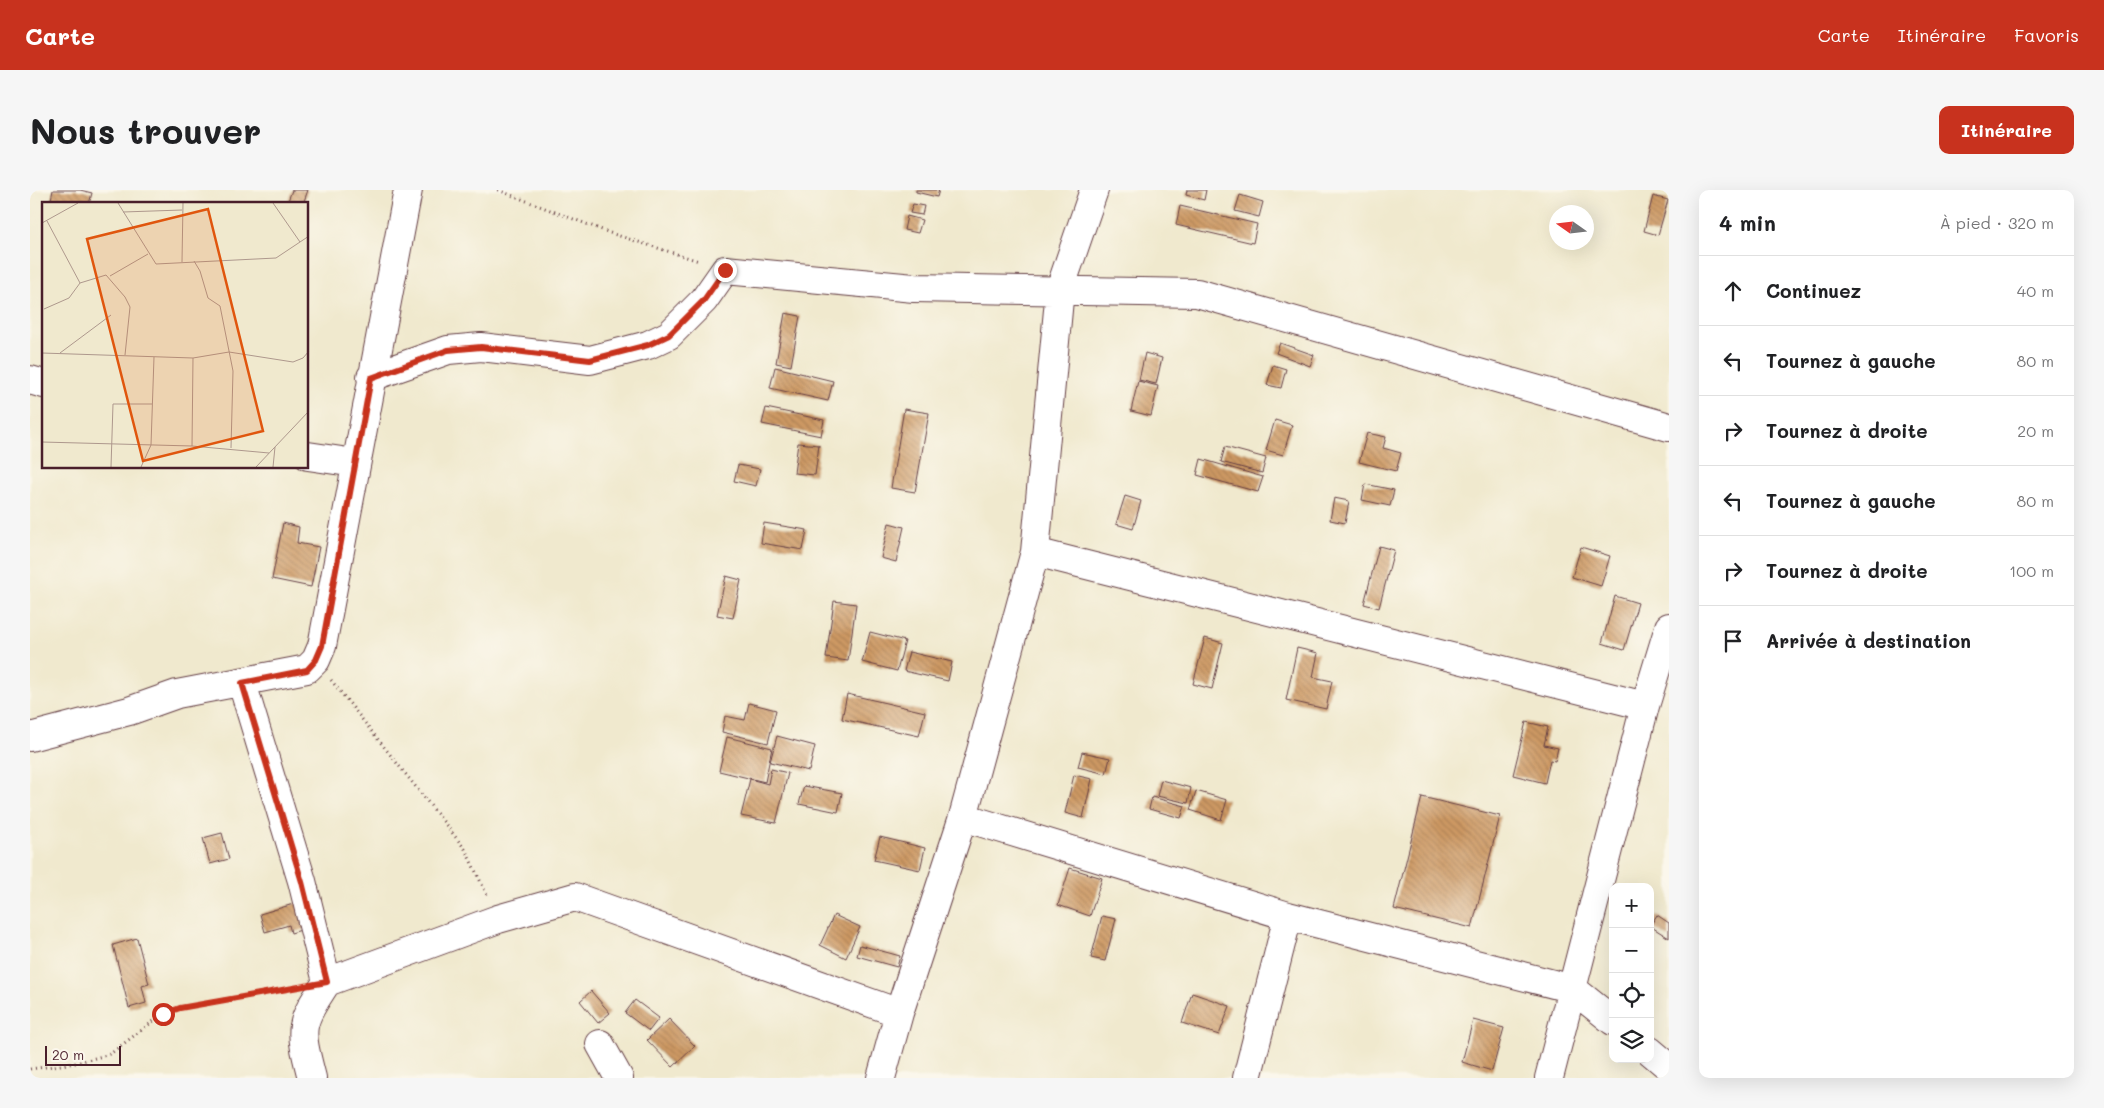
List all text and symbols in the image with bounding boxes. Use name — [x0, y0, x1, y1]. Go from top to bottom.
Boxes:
text: Carte — [25, 20, 95, 51]
text: Carte — [1818, 23, 1870, 47]
text: Itinéraire — [1898, 23, 1986, 47]
text: Favoris — [2014, 23, 2079, 47]
button: Itinéraire — [1939, 106, 2074, 154]
text: Nous trouver — [30, 107, 261, 153]
inset map — [42, 202, 309, 469]
north arrow — [1549, 205, 1594, 250]
text: 4 min — [1719, 209, 1776, 236]
text: À pied · 320 m — [1940, 212, 2054, 233]
route end — [714, 259, 737, 282]
icon: ahead — [1719, 277, 1747, 305]
text: Continuez — [1766, 278, 1861, 303]
text: 40 m — [2017, 280, 2054, 301]
icon: left — [1719, 347, 1747, 375]
text: Tournez à gauche — [1766, 348, 1935, 373]
text: 80 m — [2017, 350, 2054, 371]
icon: right — [1719, 417, 1747, 445]
text: Tournez à droite — [1766, 418, 1928, 443]
text: 20 m — [2017, 420, 2054, 441]
icon: left — [1719, 487, 1747, 515]
text: Tournez à gauche — [1766, 488, 1935, 513]
text: 80 m — [2017, 490, 2054, 511]
icon: right — [1719, 557, 1747, 585]
text: Tournez à droite — [1766, 558, 1928, 583]
text: 100 m — [2009, 560, 2054, 581]
icon: arrive — [1719, 627, 1747, 655]
text: Arrivée à destination — [1766, 628, 1971, 653]
map controls — [1609, 883, 1654, 1063]
button: + — [1609, 883, 1654, 928]
button: − — [1609, 928, 1654, 973]
button: locate — [1609, 973, 1654, 1018]
route start — [152, 1003, 175, 1026]
button: layers — [1609, 1018, 1654, 1063]
scale bar — [45, 1043, 121, 1066]
text: 20 m — [52, 1045, 84, 1064]

